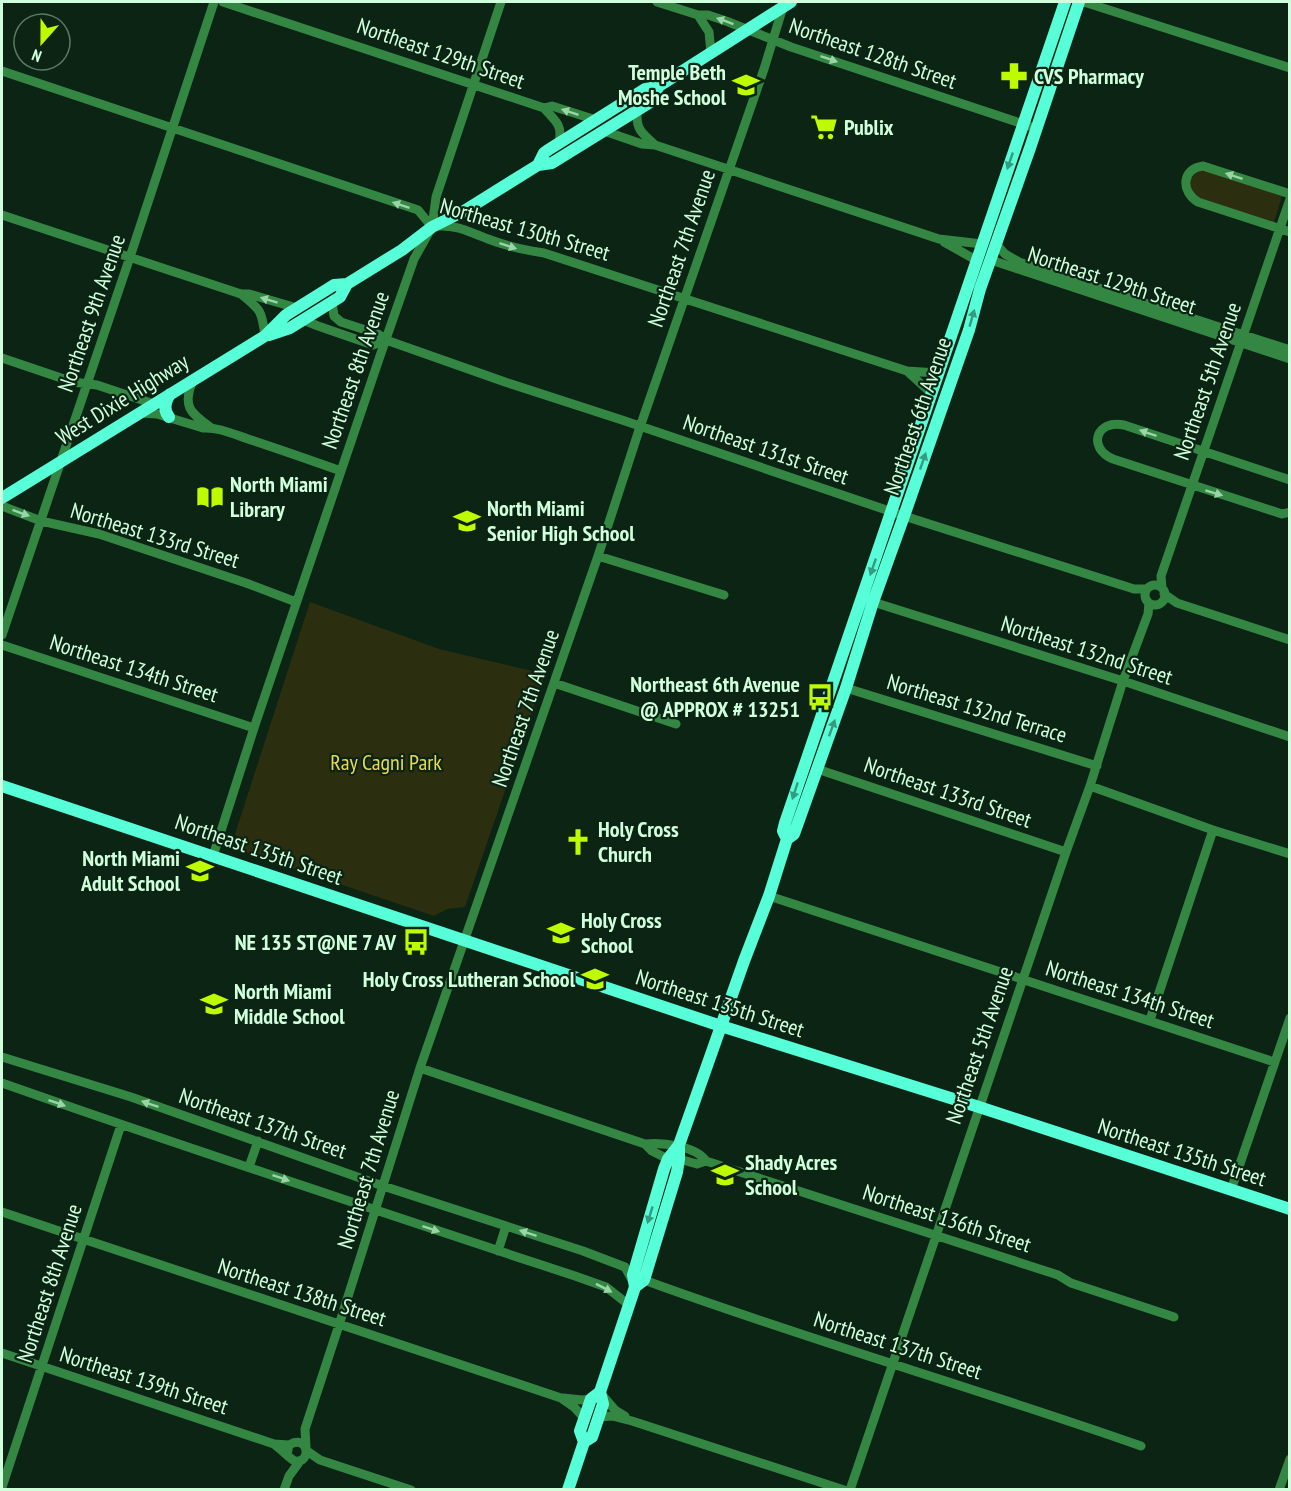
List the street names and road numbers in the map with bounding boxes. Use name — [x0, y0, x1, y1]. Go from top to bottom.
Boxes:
street label: Northeast 129th Street — [354, 11, 528, 95]
street label: Northeast 128th Street — [786, 11, 960, 95]
street label: Northeast 7th Avenue — [641, 166, 721, 330]
street label: Northeast 130th Street — [437, 191, 613, 267]
street label: Northeast 9th Avenue — [51, 230, 131, 396]
street label: Northeast 129th Street — [1024, 240, 1200, 320]
street label: Northeast 8th Avenue — [315, 287, 395, 453]
street label: Northeast 5th Avenue — [1167, 298, 1247, 464]
street label: Northeast 6th Avenue — [877, 333, 957, 499]
street label: West Dixie Highway — [51, 347, 194, 451]
street label: Northeast 131st Street — [680, 408, 852, 490]
street label: Northeast 133rd Street — [67, 496, 243, 574]
street label: Northeast 132nd Street — [998, 609, 1176, 691]
street label: Northeast 7th Avenue — [485, 626, 565, 790]
street label: Northeast 134th Street — [46, 628, 222, 708]
street label: Northeast 132nd Terrace — [884, 667, 1070, 749]
street label: Northeast 133rd Street — [861, 750, 1035, 834]
street label: Northeast 135th Street — [172, 807, 346, 891]
street label: Northeast 134th Street — [1042, 954, 1218, 1034]
street label: Northeast 5th Avenue — [939, 962, 1019, 1128]
street label: Northeast 135th Street — [632, 963, 808, 1043]
street label: Northeast 137th Street — [176, 1081, 350, 1165]
street label: Northeast 7th Avenue — [331, 1086, 405, 1252]
street label: Northeast 135th Street — [1094, 1112, 1270, 1192]
street label: Northeast 136th Street — [859, 1178, 1035, 1258]
street label: Northeast 8th Avenue — [10, 1200, 88, 1366]
street label: Northeast 138th Street — [214, 1252, 390, 1332]
street label: Northeast 137th Street — [810, 1305, 986, 1385]
street label: Northeast 139th Street — [56, 1340, 232, 1420]

